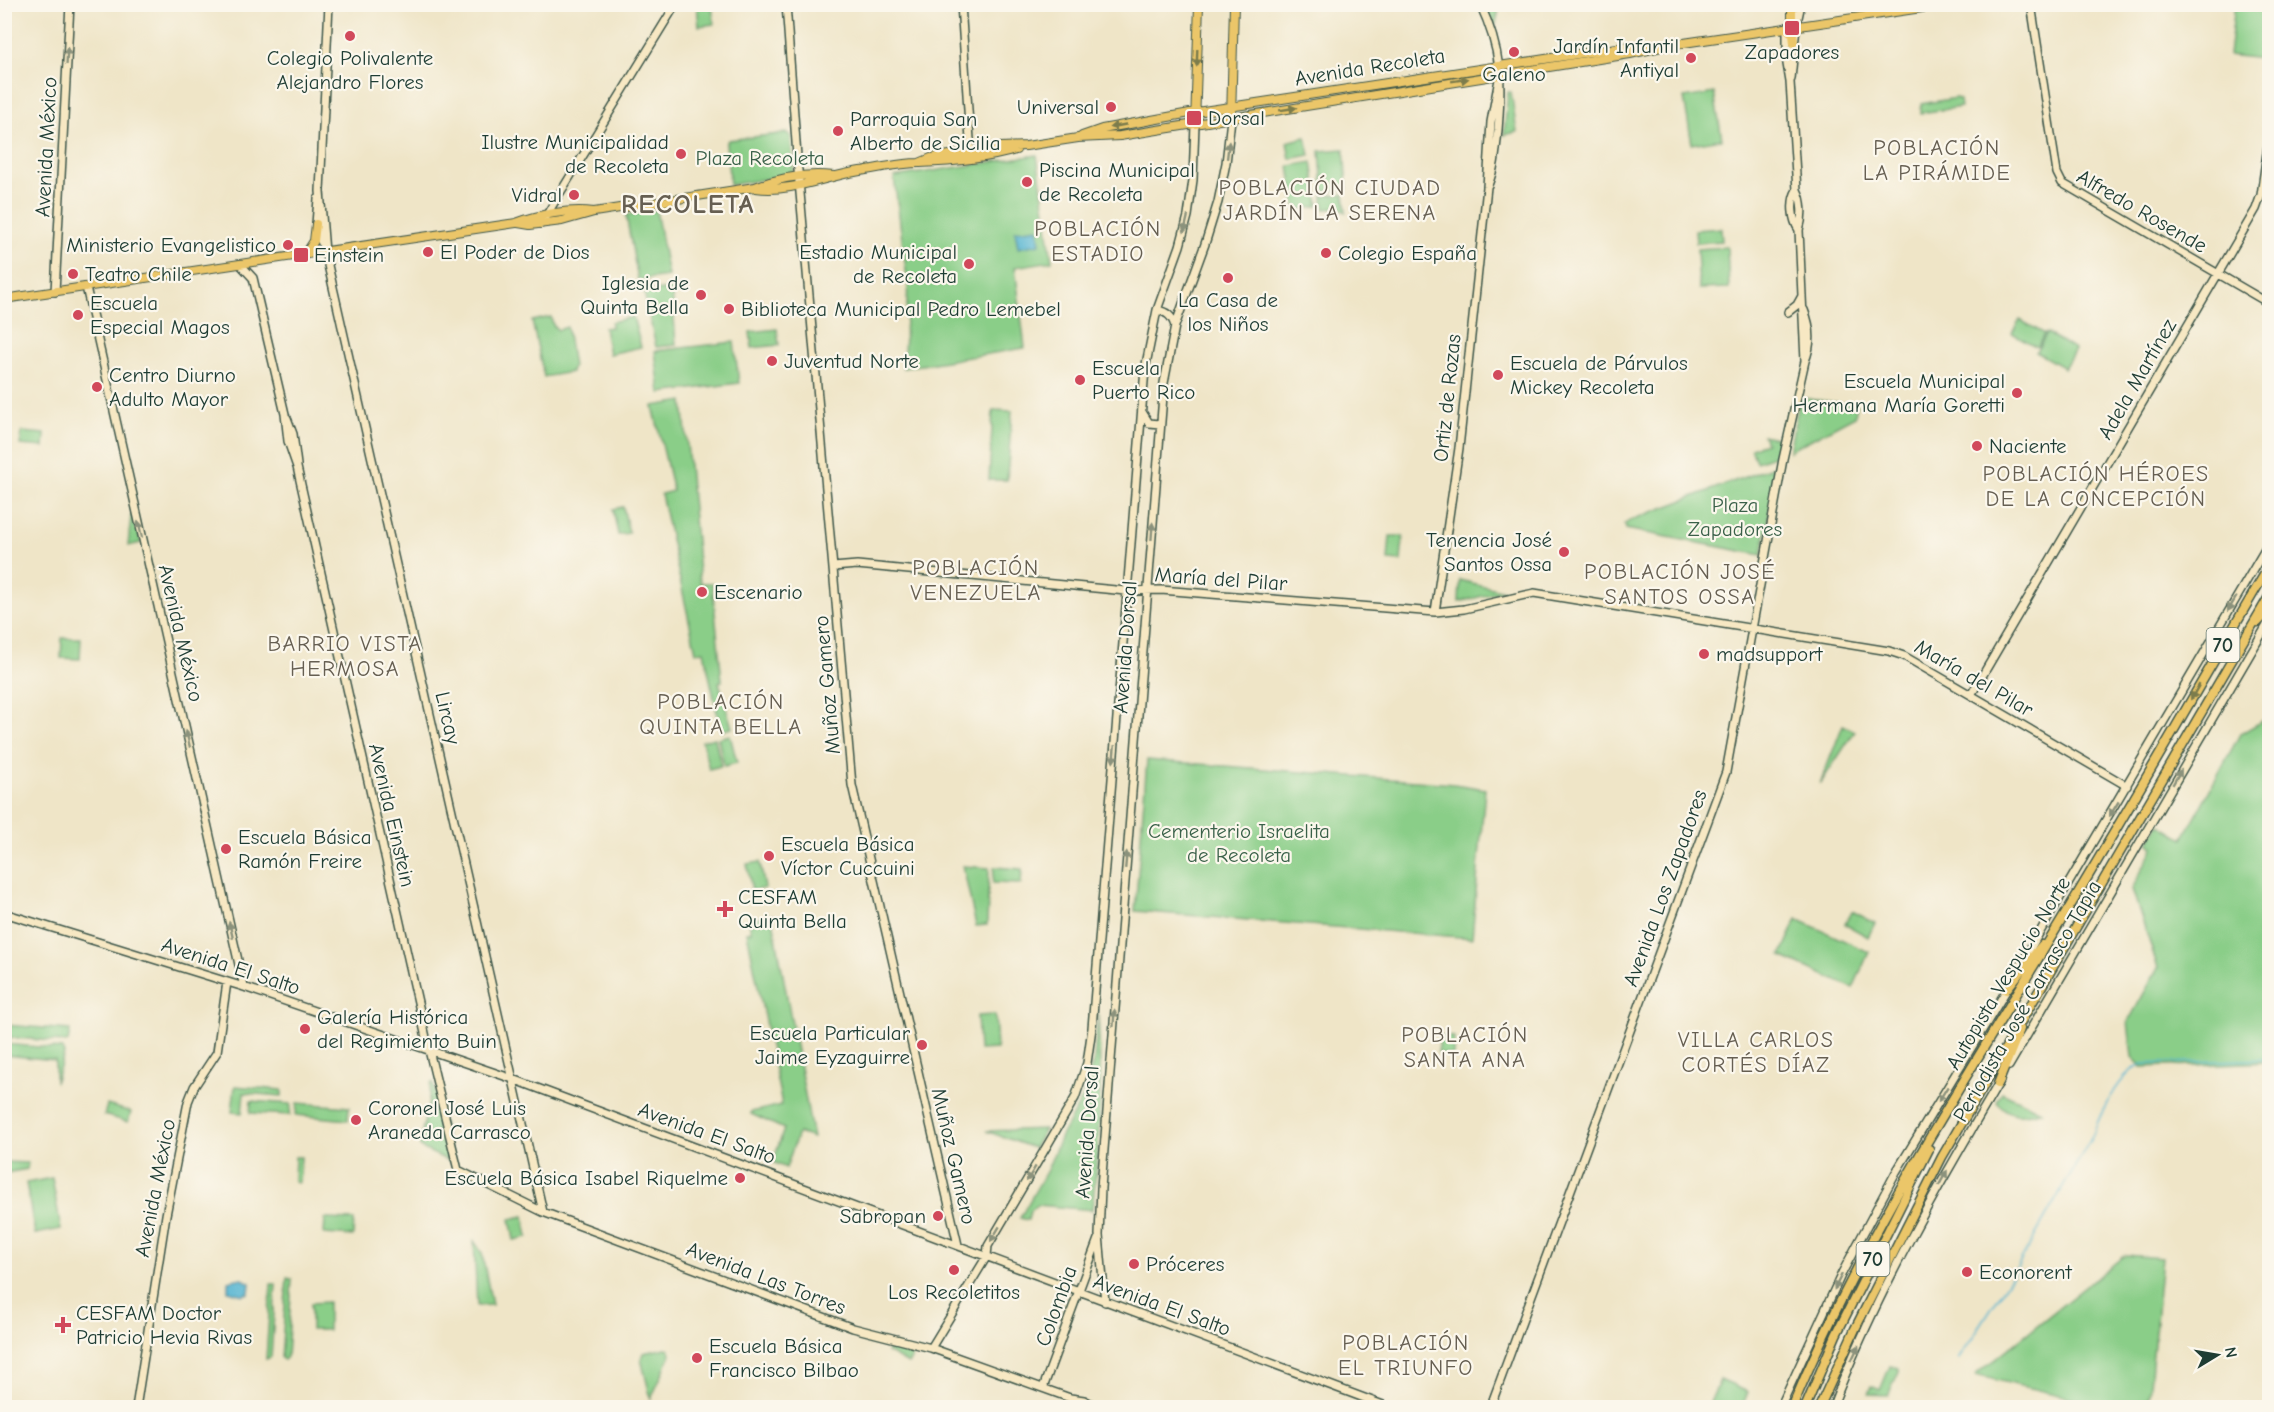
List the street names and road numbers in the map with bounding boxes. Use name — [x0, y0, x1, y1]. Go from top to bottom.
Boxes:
street label: Avenida Recoleta — [1293, 43, 1447, 91]
street label: Avenida México — [30, 76, 62, 218]
street label: Alfredo Rosende — [2073, 164, 2211, 258]
street label: Adela Martínez — [2093, 314, 2181, 444]
street label: Ortiz de Rozas — [1428, 333, 1466, 463]
street label: Avenida México — [154, 562, 208, 704]
street label: María del Pilar — [1154, 562, 1289, 596]
street label: Avenida Dorsal — [1108, 580, 1142, 714]
street label: Muñoz Gamero — [809, 615, 845, 755]
road number: 70 — [2206, 628, 2240, 662]
street label: María del Pilar — [1910, 634, 2038, 722]
street label: Lircay — [430, 689, 466, 747]
street label: Avenida Einstein — [364, 741, 420, 889]
street label: Avenida Los Zapadores — [1618, 786, 1712, 990]
street label: Autopista Vespucio Norte — [1941, 872, 2075, 1074]
street label: Periodista José Carrasco Tapia — [1948, 876, 2106, 1126]
street label: Avenida El Salto — [159, 932, 303, 1000]
street label: Avenida Dorsal — [1070, 1065, 1104, 1199]
street label: Muñoz Gamero — [927, 1085, 981, 1227]
street label: Avenida El Salto — [635, 1097, 779, 1169]
street label: Avenida México — [130, 1117, 180, 1259]
street label: Avenida Las Torres — [683, 1237, 849, 1319]
road number: 70 — [1856, 1242, 1890, 1276]
street label: Colombia — [1030, 1262, 1082, 1350]
street label: Avenida El Salto — [1090, 1269, 1234, 1341]

